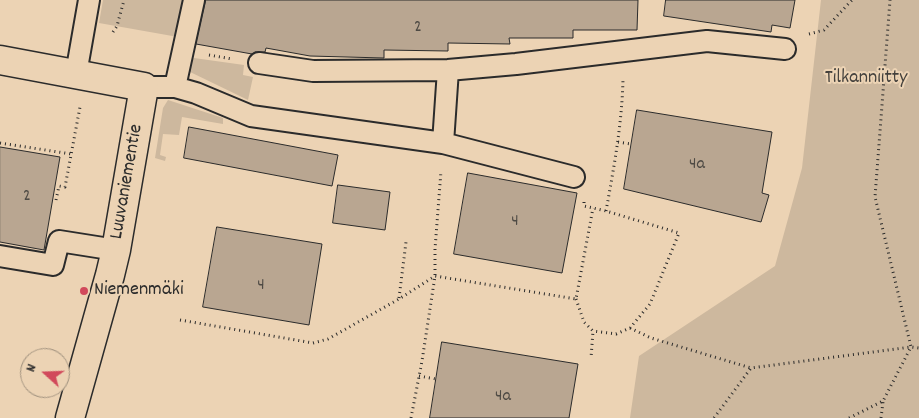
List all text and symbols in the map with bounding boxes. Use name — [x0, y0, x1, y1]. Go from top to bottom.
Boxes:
house number: 2 — [414, 18, 422, 40]
park label: Tilkanniitty — [825, 67, 907, 91]
street label: Luuvaniementie — [106, 123, 150, 241]
house number: 4a — [689, 155, 705, 177]
house number: 2 — [23, 187, 31, 209]
house number: 4 — [511, 212, 519, 234]
house number: 4 — [257, 276, 265, 298]
place label: Niemenmäki — [94, 279, 184, 303]
marker: Niemenmäki — [78, 285, 90, 297]
north arrow — [20, 348, 70, 398]
text: N — [21, 362, 42, 375]
house number: 4a — [495, 387, 511, 409]

